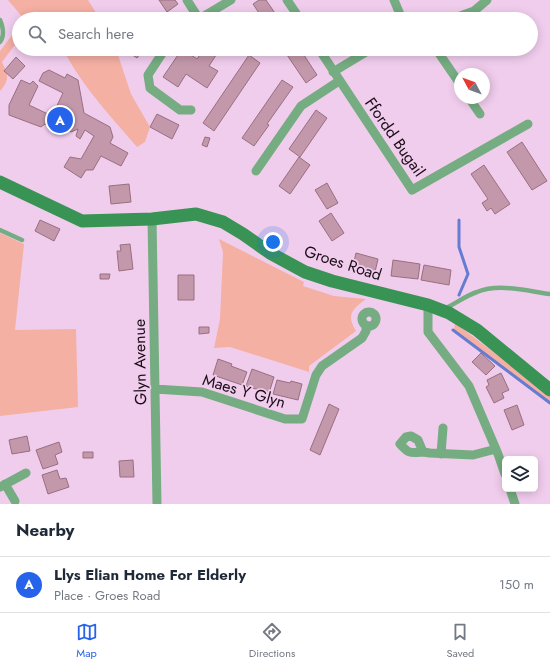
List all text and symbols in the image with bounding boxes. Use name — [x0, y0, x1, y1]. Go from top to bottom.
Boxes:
search box — [12, 12, 538, 56]
icon: search — [26, 23, 48, 45]
text: Search here — [58, 23, 134, 45]
north arrow — [454, 68, 490, 104]
street label: Ffordd Bugail — [359, 93, 431, 181]
pin: A — [47, 105, 73, 135]
your location — [263, 232, 283, 252]
street label: Groes Road — [301, 240, 385, 286]
street label: Glyn Avenue — [128, 319, 152, 405]
street label: Maes Y Glyn — [200, 368, 288, 414]
map controls — [502, 456, 538, 492]
button: layers — [502, 456, 538, 492]
text: Nearby — [16, 518, 74, 542]
text: Llys Elian Home For Elderly — [54, 564, 246, 586]
text: A — [24, 575, 34, 594]
text: 150 m — [499, 575, 534, 594]
text: Place · Groes Road — [54, 586, 160, 605]
tab: Map — [76, 621, 98, 661]
tab: Directions — [249, 621, 295, 661]
tab: Saved — [447, 621, 474, 661]

